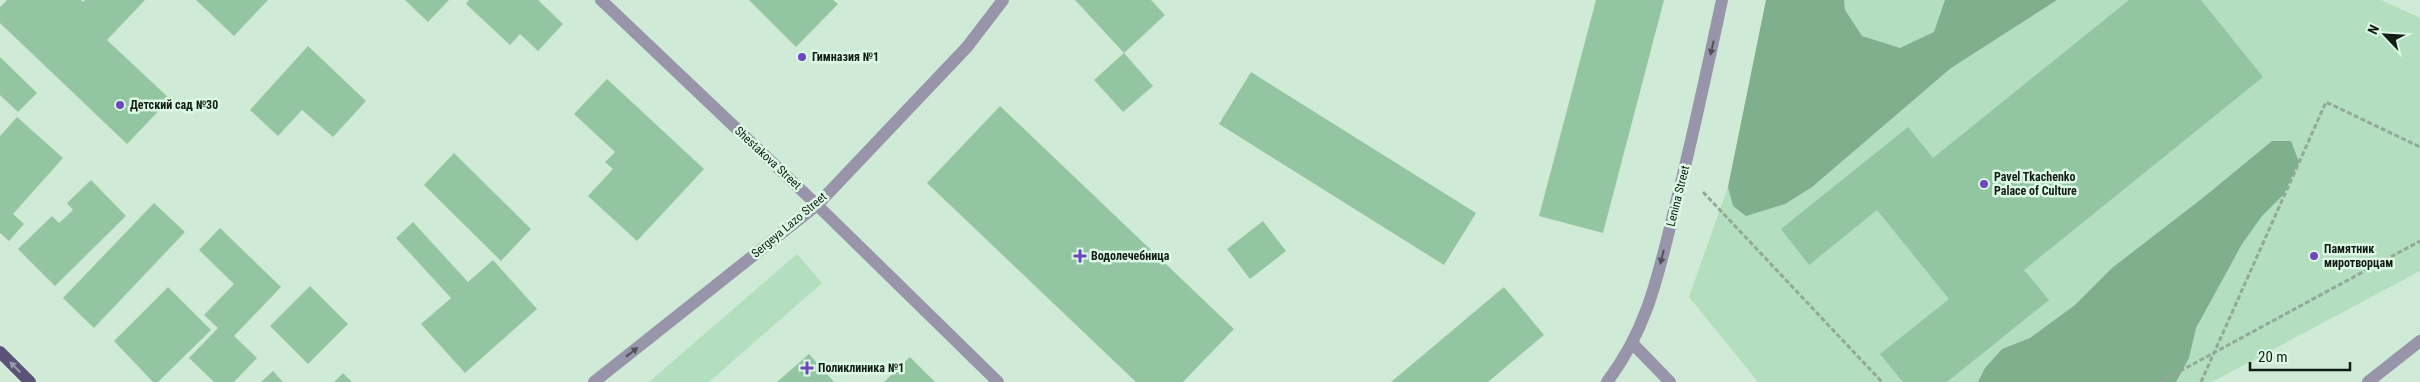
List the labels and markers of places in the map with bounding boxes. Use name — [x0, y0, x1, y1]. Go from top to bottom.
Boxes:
place label: Гимназия №1 — [812, 50, 879, 64]
marker: Гимназия №1 — [796, 51, 808, 63]
place label: Детский сад №30 — [130, 98, 218, 112]
marker: Детский сад №30 — [114, 99, 126, 111]
place label: Pavel Tkachenko Palace of Culture — [1994, 170, 2077, 198]
marker: Pavel Tkachenko Palace of Culture — [1978, 178, 1990, 190]
place label: Памятник миротворцам — [2324, 242, 2393, 270]
marker: Водолечебница — [1073, 249, 1087, 263]
place label: Водолечебница — [1091, 249, 1170, 263]
marker: Памятник миротворцам — [2308, 250, 2320, 262]
marker: Поликлиника №1 — [800, 361, 814, 375]
place label: Поликлиника №1 — [818, 361, 904, 375]

